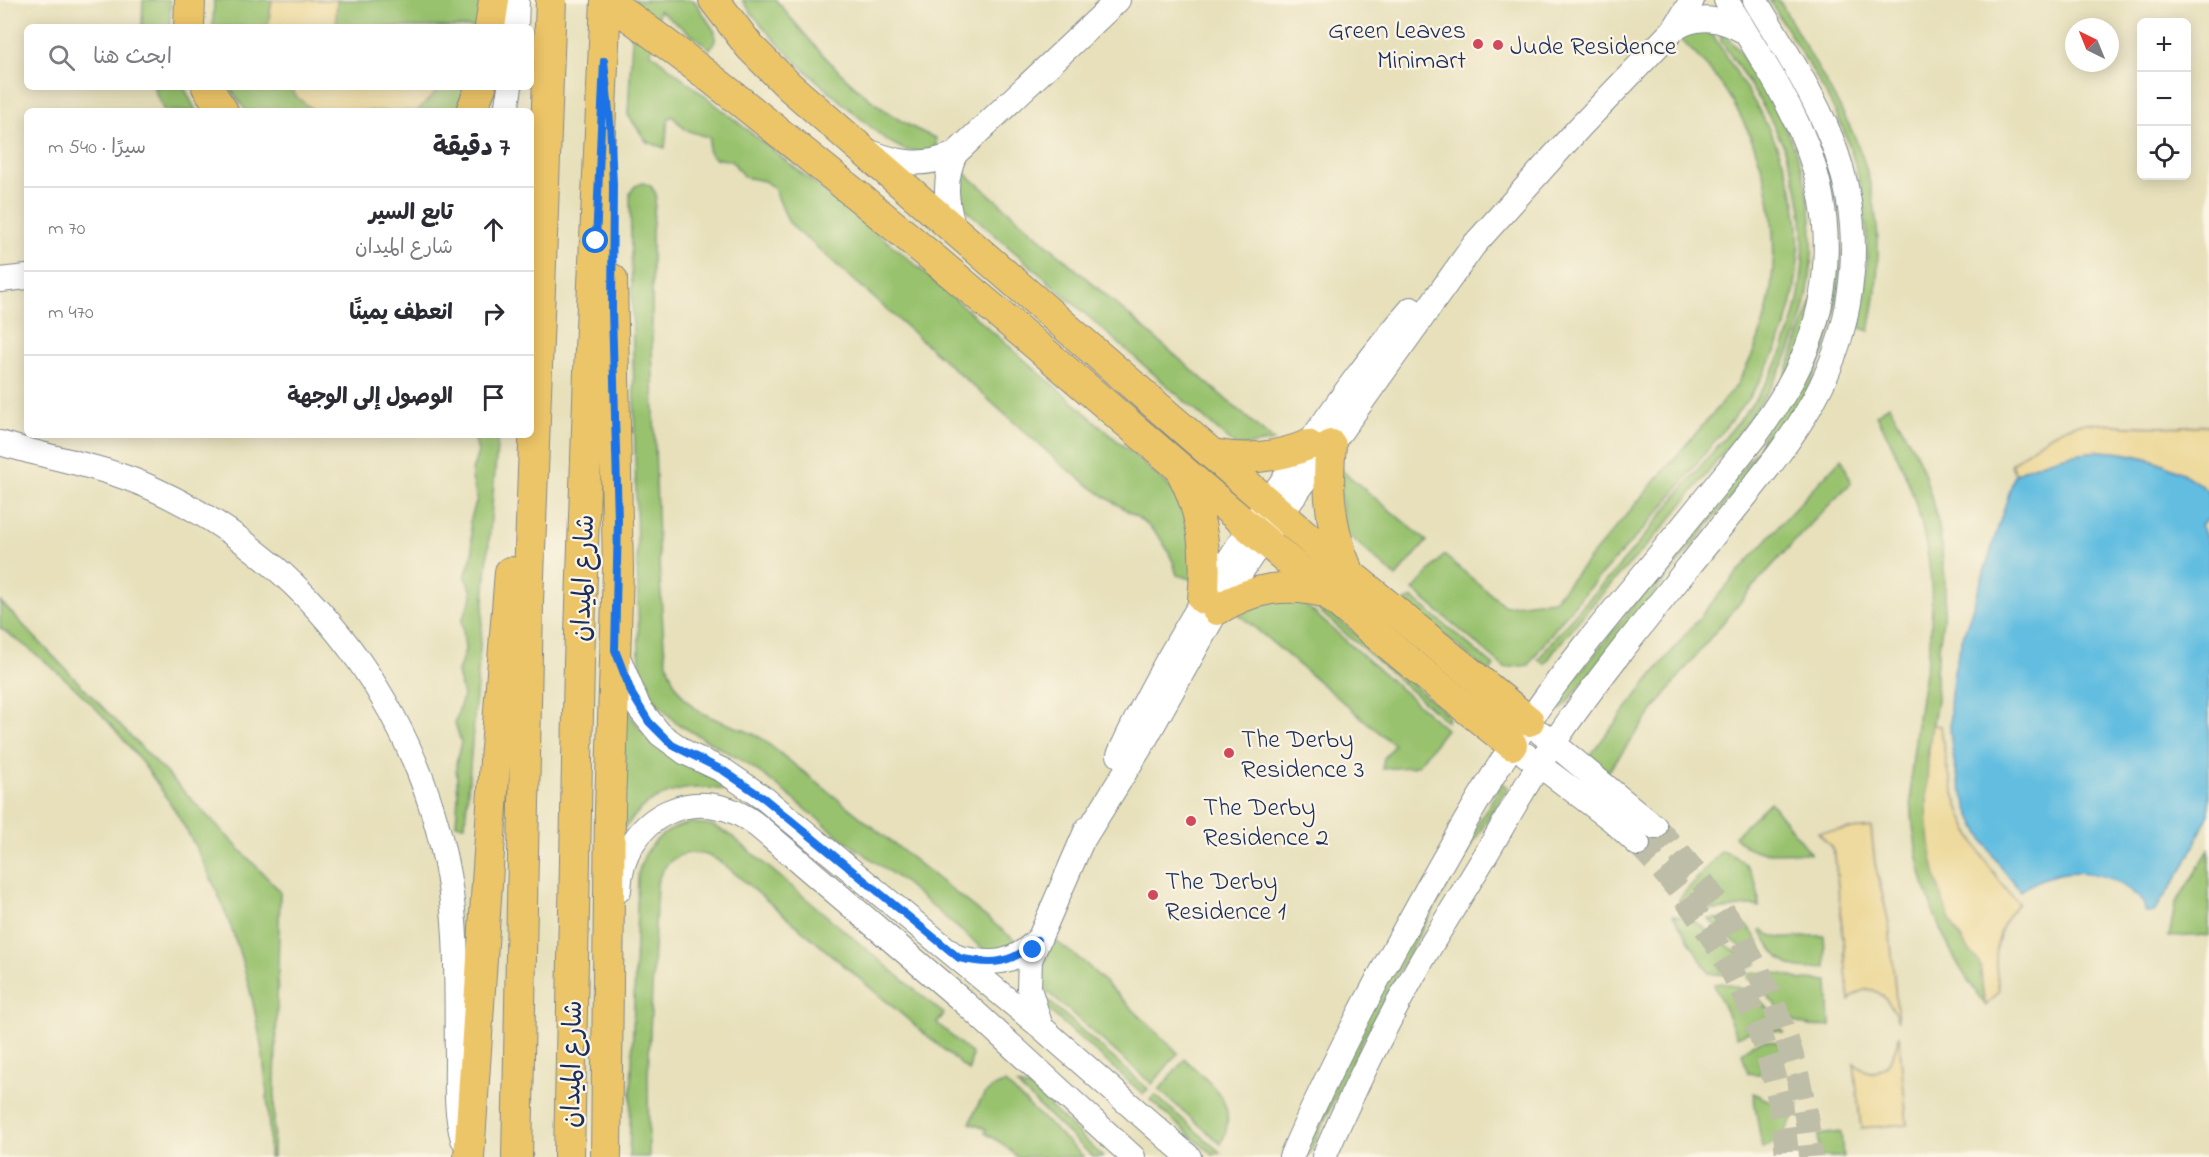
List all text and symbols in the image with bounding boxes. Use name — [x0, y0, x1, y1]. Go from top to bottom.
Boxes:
place label: Green Leaves Minimart — [1328, 13, 1466, 81]
north arrow — [2065, 18, 2119, 72]
map controls — [2137, 18, 2191, 180]
button: + — [2137, 18, 2191, 72]
search box — [24, 24, 534, 90]
place label: Jude Residence — [1510, 29, 1677, 67]
marker: Green Leaves Minimart — [1471, 37, 1485, 51]
marker: Jude Residence — [1491, 38, 1505, 52]
icon: search — [45, 41, 78, 74]
text: ابحث هنا — [93, 42, 172, 74]
button: − — [2137, 72, 2191, 126]
button: locate — [2137, 126, 2191, 180]
text: 7 دقيقة — [433, 130, 510, 168]
text: سيرًا · 540 m — [48, 134, 146, 163]
text: تابع السير — [369, 198, 453, 230]
icon: ahead — [477, 213, 510, 246]
text: 70 m — [48, 215, 85, 244]
route start — [582, 227, 608, 253]
text: شارع الميدان — [355, 234, 453, 263]
icon: right — [477, 297, 510, 330]
text: انعطف يمينًا — [349, 298, 453, 330]
text: 470 m — [48, 299, 94, 328]
icon: arrive — [477, 381, 510, 414]
text: الوصول إلى الوجهة — [287, 382, 453, 414]
street label: شارع الميدان — [564, 514, 606, 642]
place label: The Derby Residence 3 — [1241, 722, 1364, 790]
marker: The Derby Residence 3 — [1222, 746, 1236, 760]
place label: The Derby Residence 2 — [1203, 790, 1329, 858]
marker: The Derby Residence 2 — [1184, 814, 1198, 828]
place label: The Derby Residence 1 — [1165, 864, 1286, 932]
marker: The Derby Residence 1 — [1146, 888, 1160, 902]
route end — [1019, 936, 1045, 962]
street label: شارع الميدان — [554, 1000, 594, 1128]

